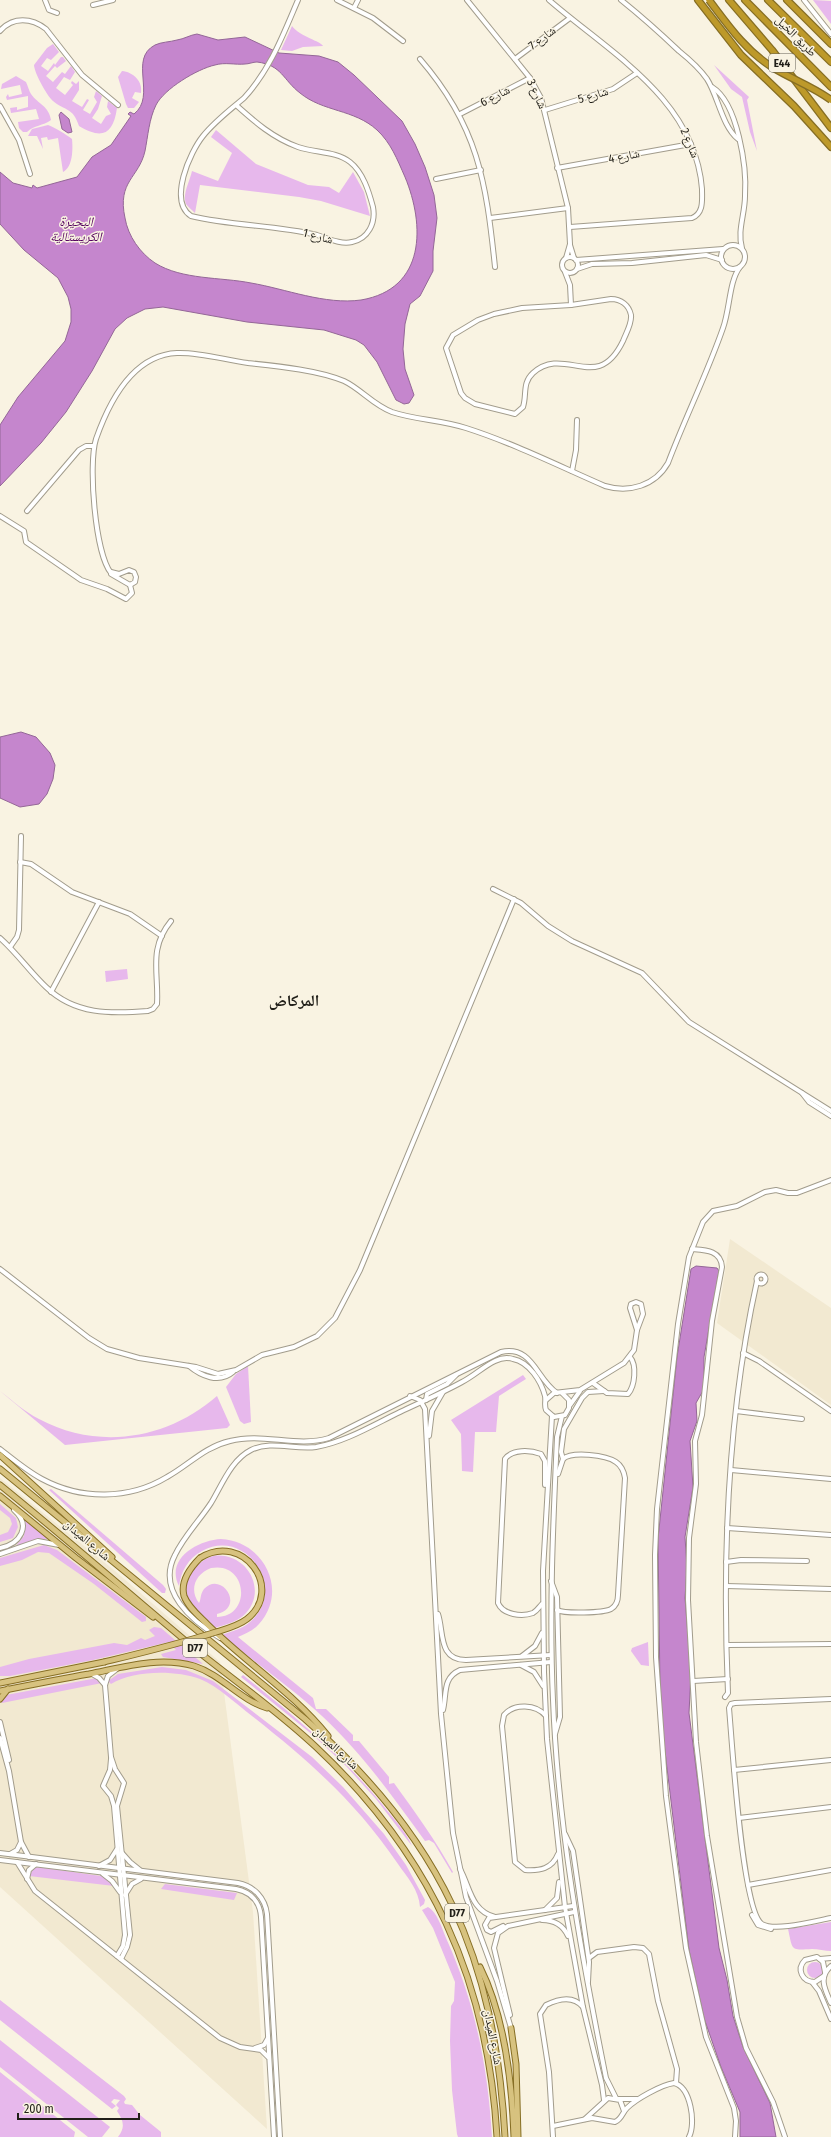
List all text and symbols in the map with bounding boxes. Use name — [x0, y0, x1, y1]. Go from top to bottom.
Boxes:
street label: طريق الخيل — [772, 13, 819, 60]
street label: شارع 7 — [526, 23, 559, 54]
road number: E44 — [769, 54, 795, 72]
street label: شارع 3 — [523, 77, 550, 112]
street label: شارع 6 — [478, 83, 513, 110]
street label: شارع 5 — [576, 84, 610, 107]
street label: شارع 2 — [677, 126, 703, 160]
street label: شارع 4 — [607, 146, 641, 167]
water label: البحيرة الكريستالية — [50, 214, 104, 244]
street label: شارع 1 — [301, 226, 334, 247]
district label: المركاض — [269, 991, 319, 1010]
street label: شارع الميدان — [60, 1517, 113, 1564]
road number: D77 — [183, 1639, 207, 1657]
street label: شارع الميدان — [310, 1724, 361, 1773]
road number: D77 — [445, 1904, 469, 1922]
street label: شارع الميدان — [480, 2008, 505, 2066]
scale bar — [18, 2095, 139, 2121]
text: 200 m — [24, 2102, 54, 2116]

